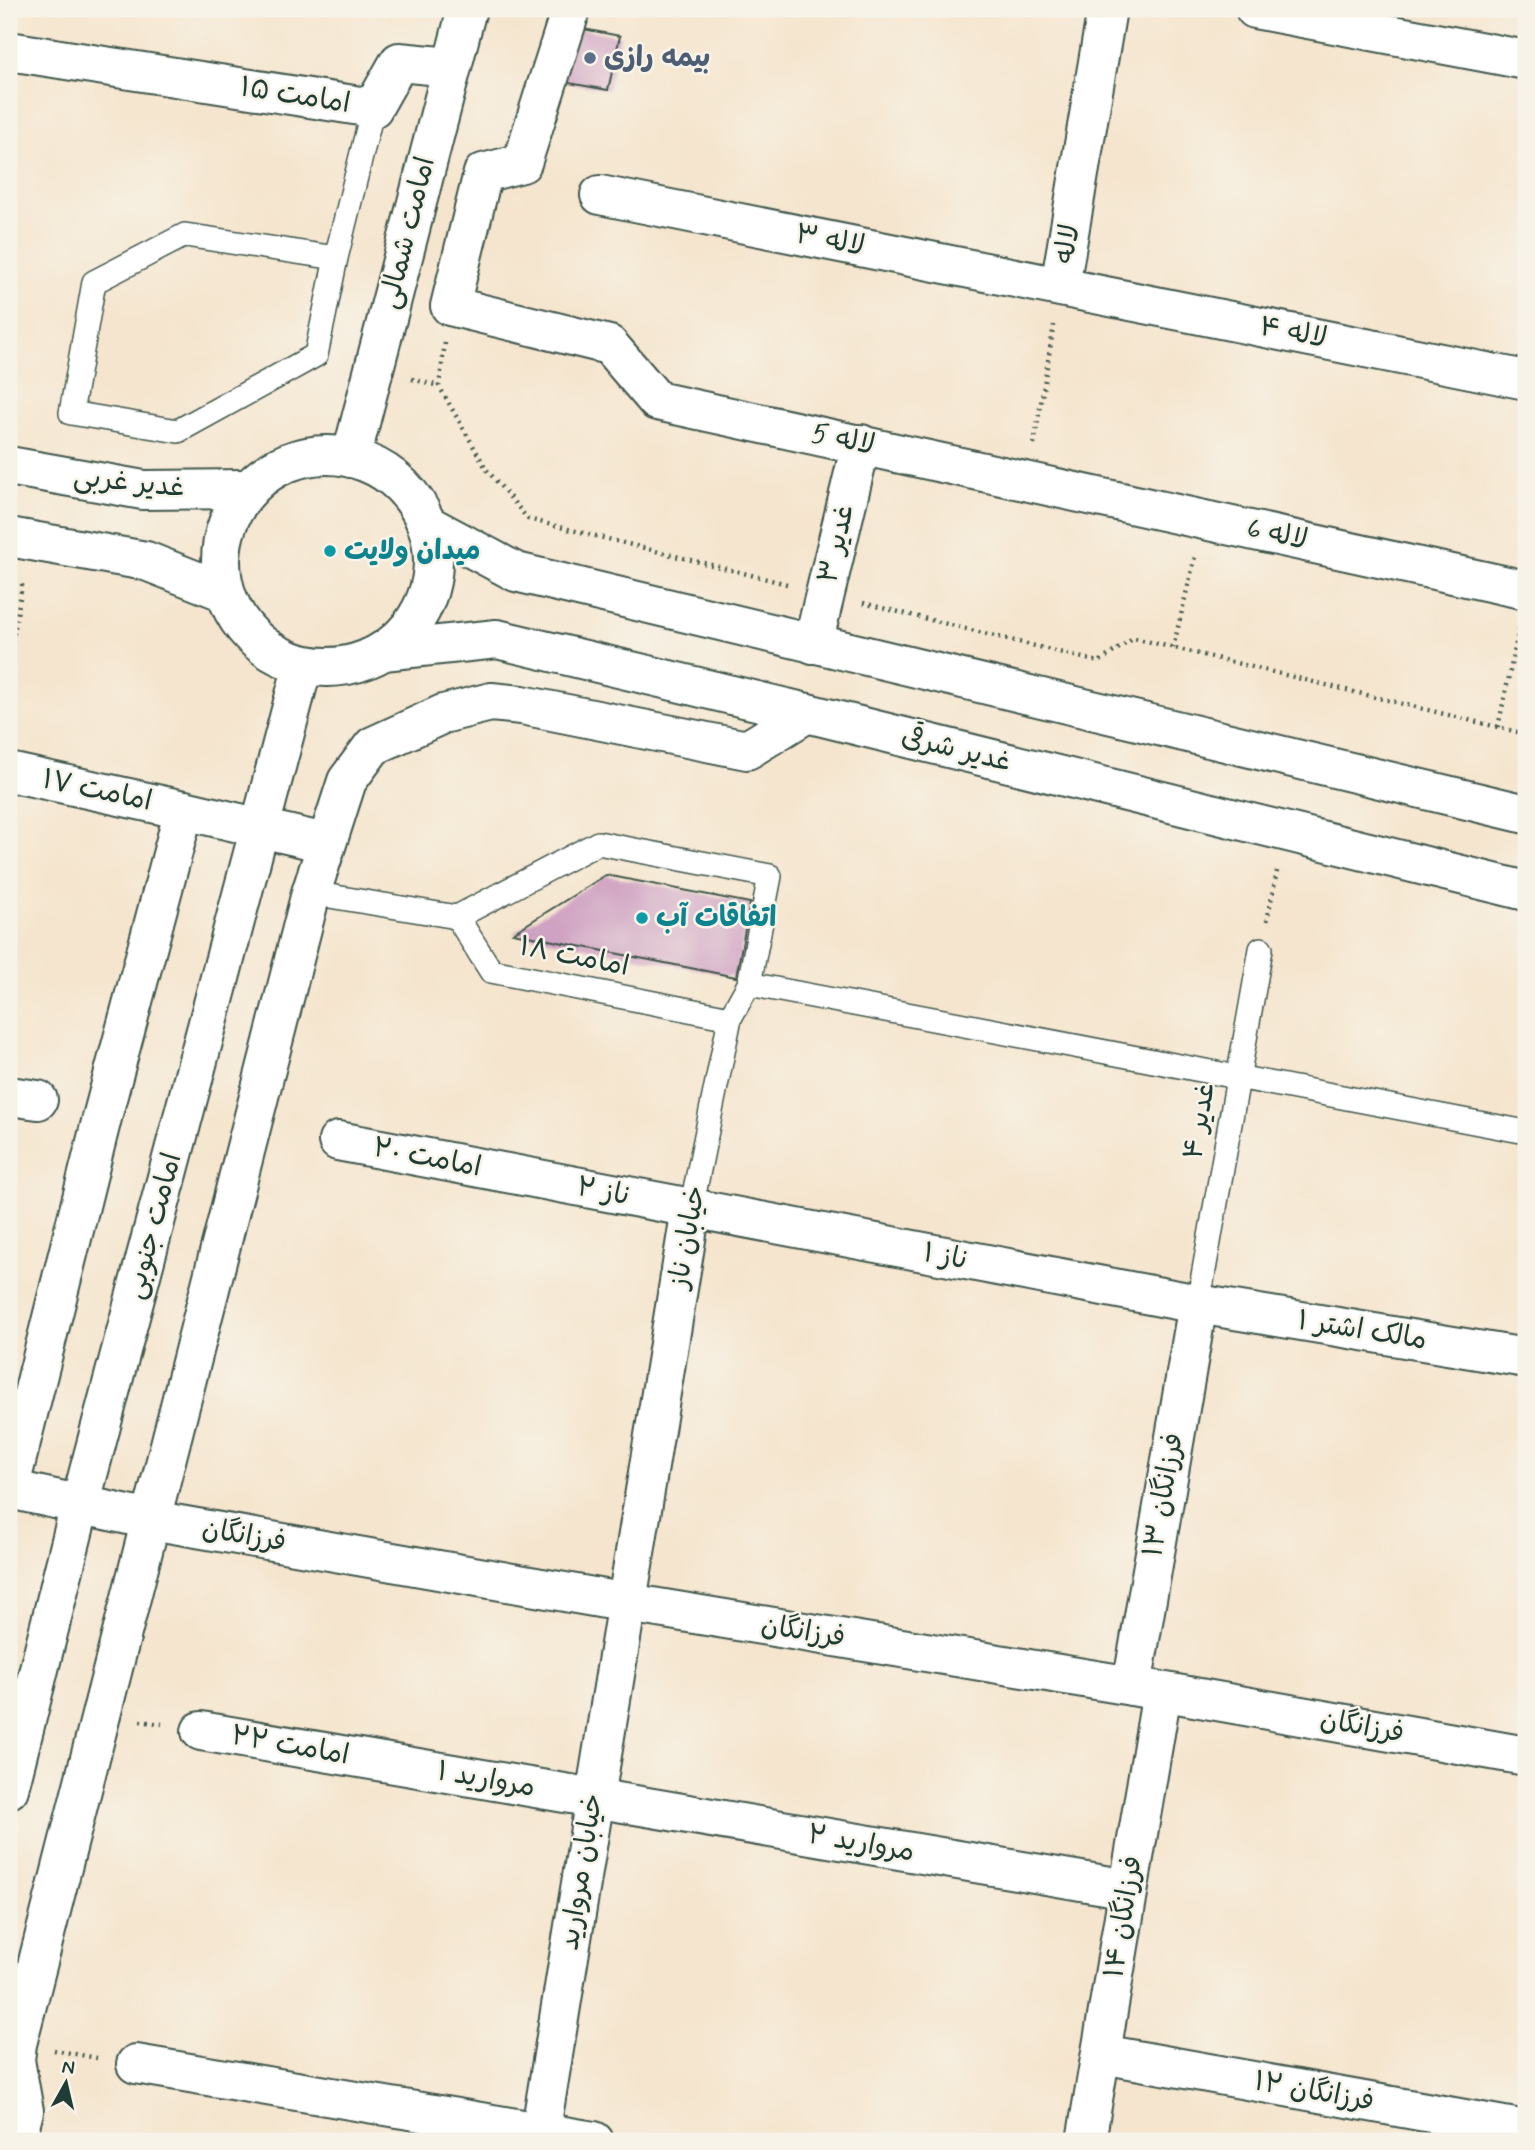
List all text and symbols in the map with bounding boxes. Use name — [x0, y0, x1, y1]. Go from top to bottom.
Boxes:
place label: بیمه رازی — [604, 40, 710, 77]
marker: بیمه رازی — [582, 50, 598, 66]
street label: امامت ۱۵ — [237, 69, 353, 123]
street label: امامت شمالی — [371, 153, 445, 313]
street label: لاله ۳ — [792, 216, 868, 266]
street label: لاله — [1046, 221, 1090, 267]
street label: لاله ۴ — [1256, 308, 1330, 358]
street label: لاله 5 — [808, 415, 878, 465]
street label: غدیر غربی — [72, 459, 186, 507]
street label: غدیر ۳ — [810, 501, 864, 587]
street label: لاله 6 — [1243, 511, 1311, 559]
place label: میدان ولایت — [344, 533, 480, 570]
marker: میدان ولایت — [322, 543, 338, 559]
street label: غدیر شرقی — [897, 718, 1015, 781]
street label: امامت ۱۷ — [39, 761, 155, 821]
place label: اتفاقات آب — [656, 900, 776, 937]
marker: اتفاقات آب — [634, 910, 650, 926]
street label: امامت ۱۸ — [516, 928, 632, 986]
street label: غدیر ۴ — [1175, 1080, 1225, 1162]
street label: امامت ۲۰ — [370, 1129, 484, 1187]
street label: امامت جنوبی — [117, 1149, 191, 1303]
street label: ناز ۲ — [574, 1169, 632, 1215]
street label: خیابان ناز — [660, 1183, 715, 1293]
street label: ناز ۱ — [920, 1235, 970, 1279]
street label: مالک اشتر ۱ — [1295, 1303, 1429, 1359]
street label: فرزانگان ۱۳ — [1135, 1430, 1193, 1560]
street label: فرزانگان — [199, 1510, 289, 1562]
street label: فرزانگان — [758, 1607, 848, 1657]
street label: فرزانگان — [1317, 1701, 1407, 1753]
street label: امامت ۲۲ — [228, 1717, 352, 1775]
street label: مروارید ۱ — [434, 1753, 538, 1807]
street label: خیابان مروارید — [551, 1791, 613, 1953]
street label: مروارید ۲ — [805, 1816, 917, 1872]
street label: فرزانگان ۱۴ — [1096, 1853, 1152, 1981]
north arrow — [32, 2048, 102, 2118]
text: N — [60, 2054, 76, 2081]
street label: فرزانگان ۱۲ — [1251, 2063, 1377, 2121]

